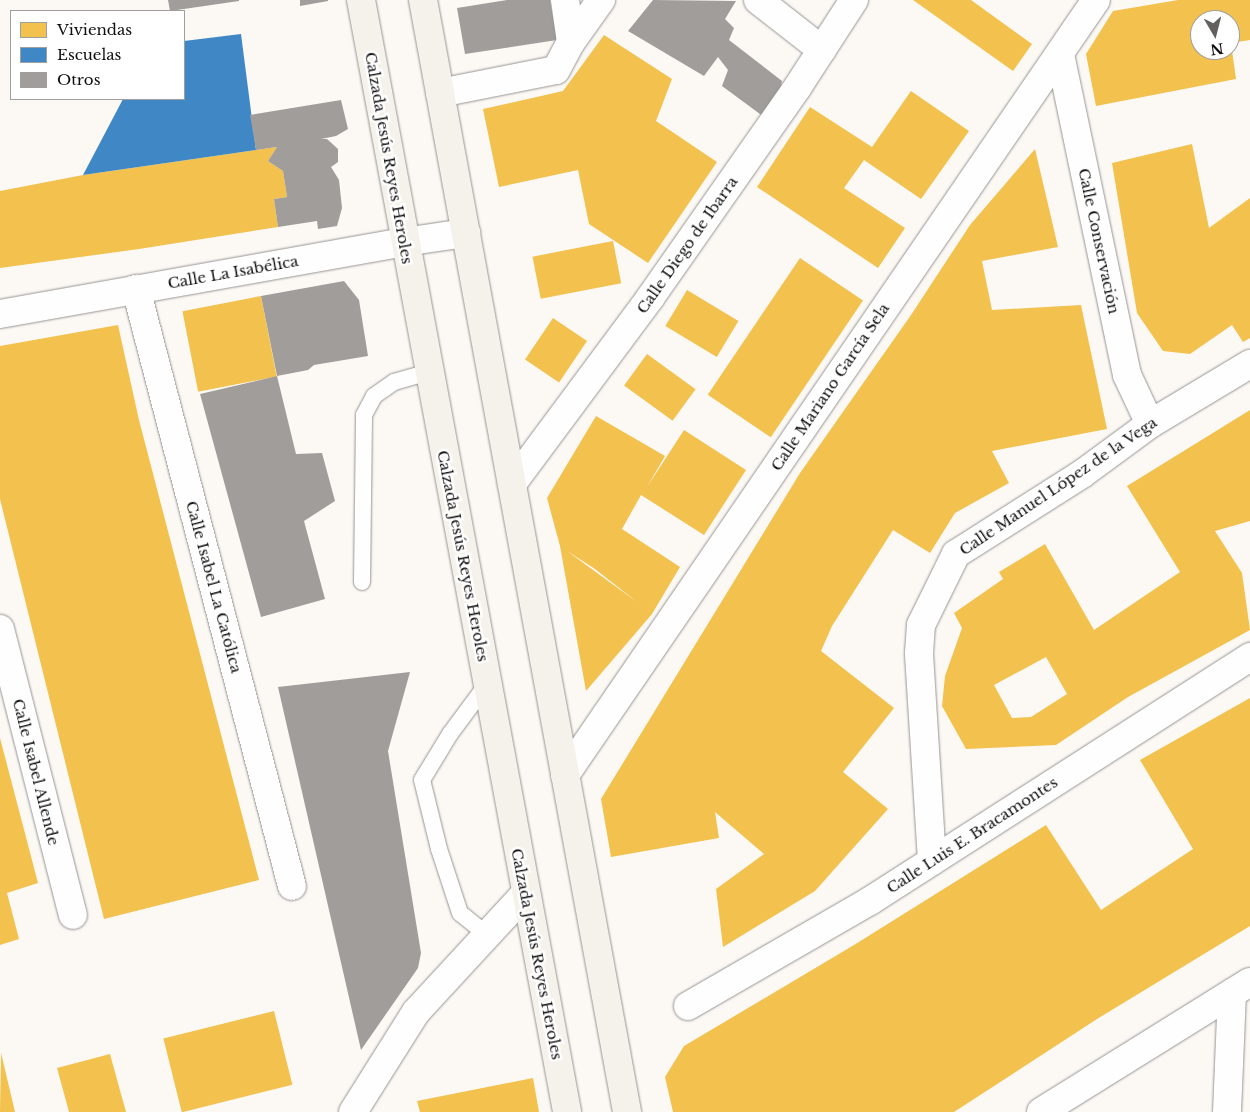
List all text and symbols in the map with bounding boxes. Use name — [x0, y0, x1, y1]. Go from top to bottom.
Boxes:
legend — [10, 10, 185, 100]
north arrow — [1190, 10, 1240, 60]
text: Viviendas — [57, 20, 132, 39]
text: N — [1209, 39, 1225, 59]
text: Escuelas — [57, 45, 121, 64]
street label: Calzada Jesús Reyes Heroles — [361, 51, 417, 265]
text: Otros — [57, 70, 100, 89]
street label: Calle Conservación — [1075, 167, 1123, 315]
street label: Calle Diego de Ibarra — [633, 173, 741, 317]
street label: Calle La Isabélica — [166, 252, 300, 292]
street label: Calle Mariano García Sela — [767, 300, 893, 474]
street label: Calle Manuel López de la Vega — [956, 413, 1160, 559]
street label: Calzada Jesús Reyes Heroles — [434, 449, 492, 663]
street label: Calle Isabel La Católica — [182, 499, 246, 675]
street label: Calle Isabel Allende — [9, 697, 63, 847]
street label: Calle Luis E. Bracamontes — [883, 773, 1061, 897]
street label: Calzada Jesús Reyes Heroles — [508, 847, 566, 1061]

